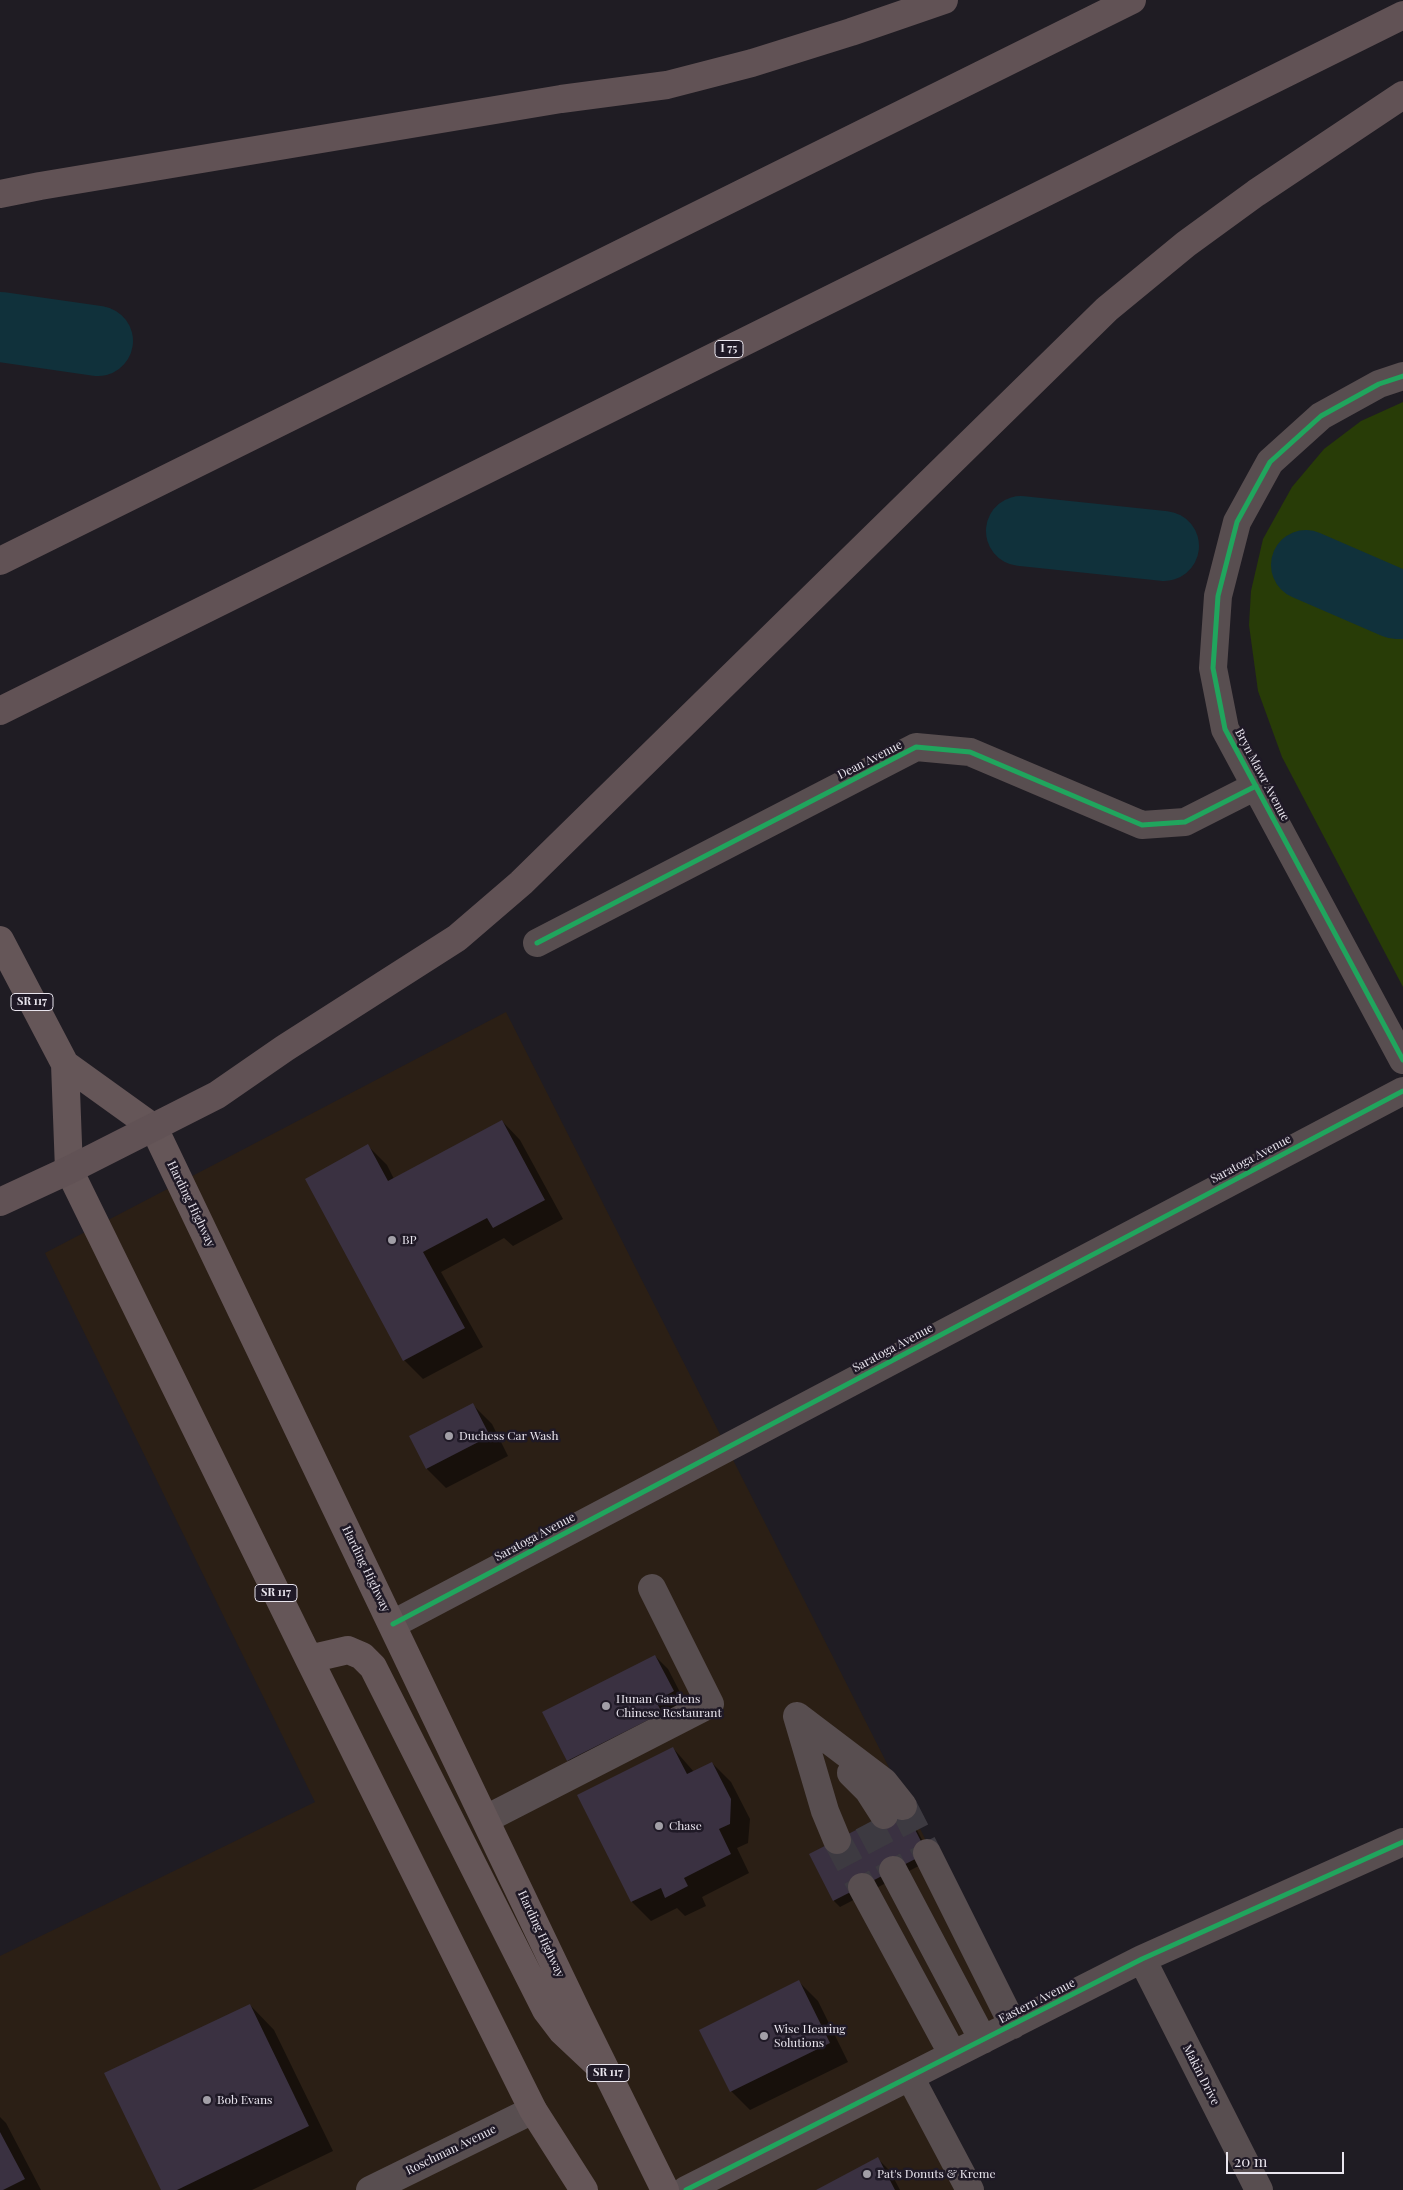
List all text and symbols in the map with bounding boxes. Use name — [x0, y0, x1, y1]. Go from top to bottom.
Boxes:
road number: I 75 — [715, 340, 743, 358]
street label: Bryn Mawr Avenue — [1232, 726, 1292, 824]
street label: Dean Avenue — [835, 738, 905, 782]
road number: SR 117 — [11, 994, 53, 1010]
street label: Saratoga Avenue — [1208, 1132, 1294, 1186]
street label: Harding Highway — [164, 1159, 218, 1249]
place label: BP — [402, 1233, 416, 1247]
marker: BP — [386, 1234, 398, 1246]
street label: Saratoga Avenue — [850, 1321, 936, 1375]
place label: Duchess Car Wash — [459, 1429, 559, 1443]
marker: Duchess Car Wash — [443, 1430, 455, 1442]
street label: Saratoga Avenue — [492, 1510, 578, 1564]
street label: Harding Highway — [339, 1524, 393, 1614]
road number: SR 117 — [255, 1585, 297, 1602]
place label: Hunan Gardens Chinese Restaurant — [616, 1692, 722, 1720]
marker: Hunan Gardens Chinese Restaurant — [600, 1700, 612, 1712]
place label: Chase — [669, 1819, 702, 1833]
marker: Chase — [653, 1820, 665, 1832]
street label: Harding Highway — [515, 1888, 567, 1980]
street label: Eastern Avenue — [996, 1976, 1078, 2026]
place label: Wise Hearing Solutions — [774, 2022, 846, 2050]
marker: Wise Hearing Solutions — [758, 2030, 770, 2042]
street label: Makin Drive — [1180, 2042, 1222, 2108]
road number: SR 117 — [587, 2064, 629, 2082]
place label: Bob Evans — [217, 2093, 272, 2107]
marker: Bob Evans — [201, 2094, 213, 2106]
street label: Roschman Avenue — [403, 2122, 499, 2178]
scale bar — [1228, 2142, 1346, 2174]
text: 20 m — [1234, 2151, 1267, 2171]
place label: Pat's Donuts & Kreme — [877, 2167, 996, 2181]
marker: Pat's Donuts & Kreme — [861, 2168, 873, 2180]

